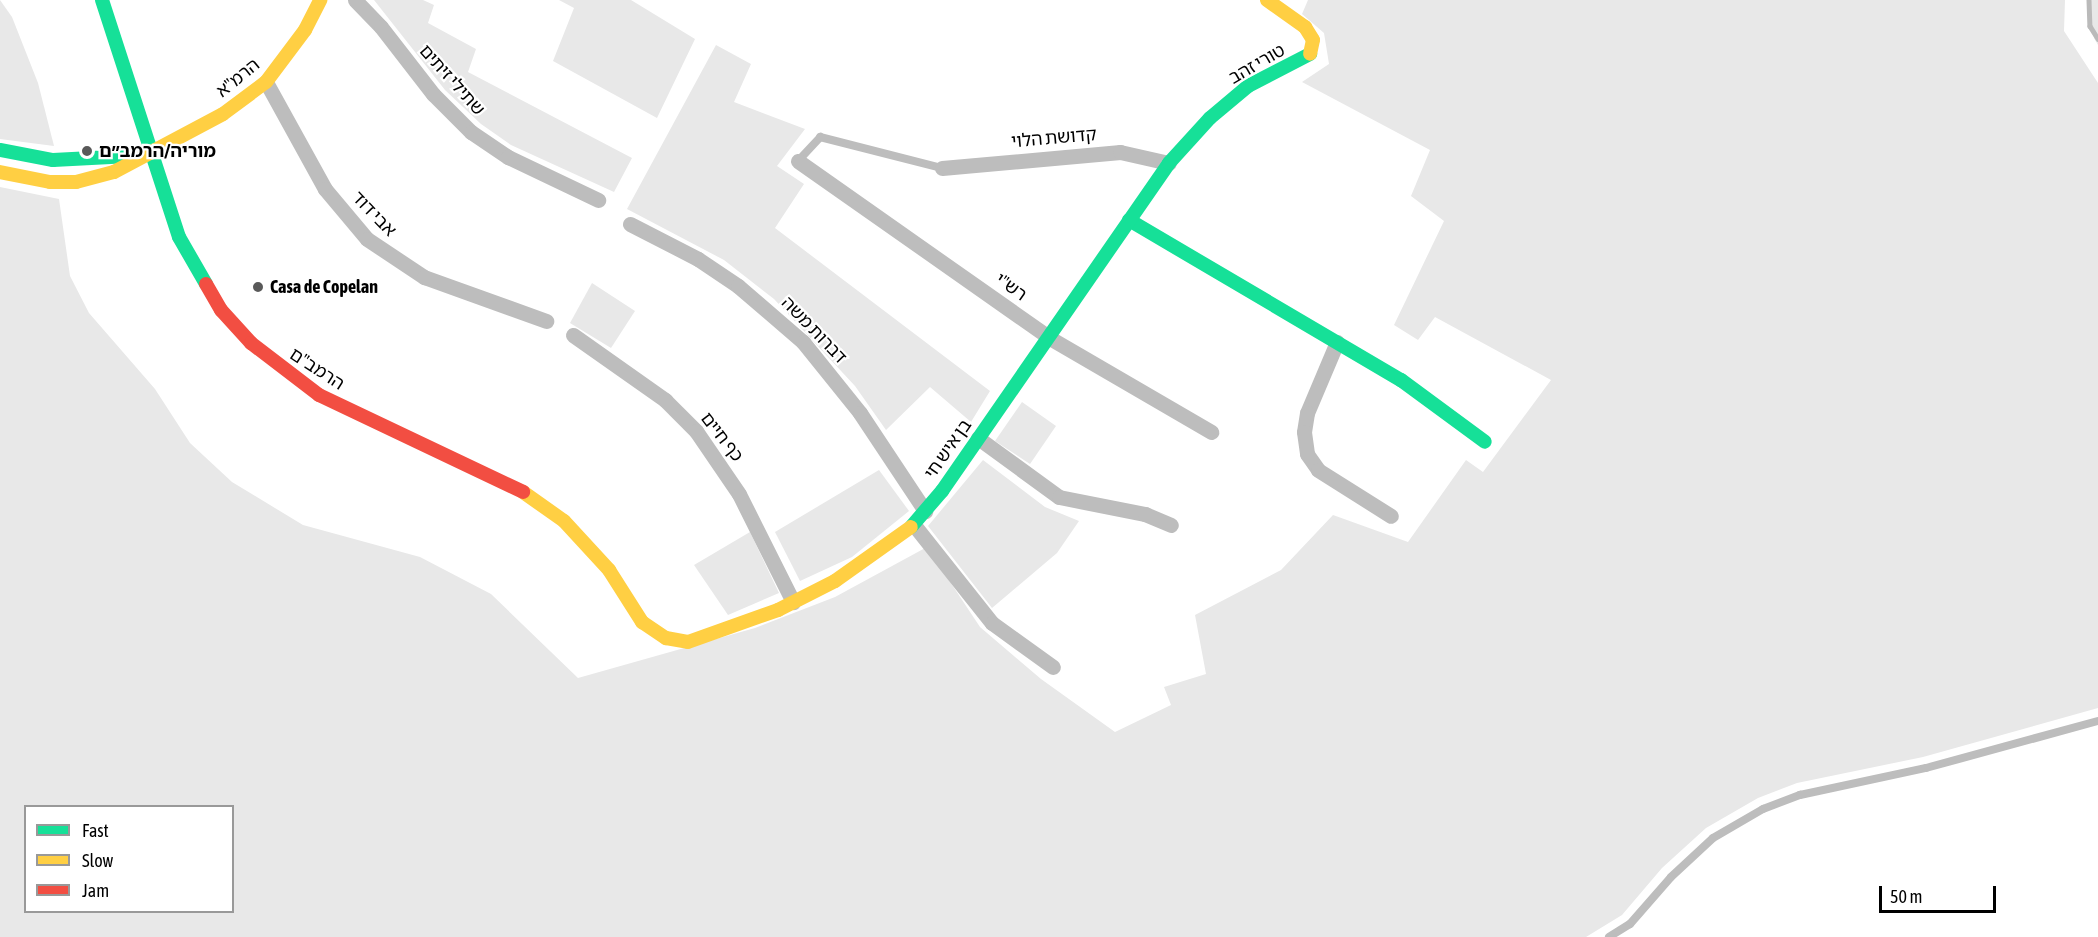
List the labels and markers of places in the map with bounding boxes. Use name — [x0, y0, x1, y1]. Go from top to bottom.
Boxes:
place label: מוריה/הרמב״ם — [99, 140, 216, 162]
marker: מוריה/הרמב״ם — [80, 144, 94, 158]
place label: Casa de Copelan — [270, 276, 378, 298]
marker: Casa de Copelan — [251, 280, 265, 294]

